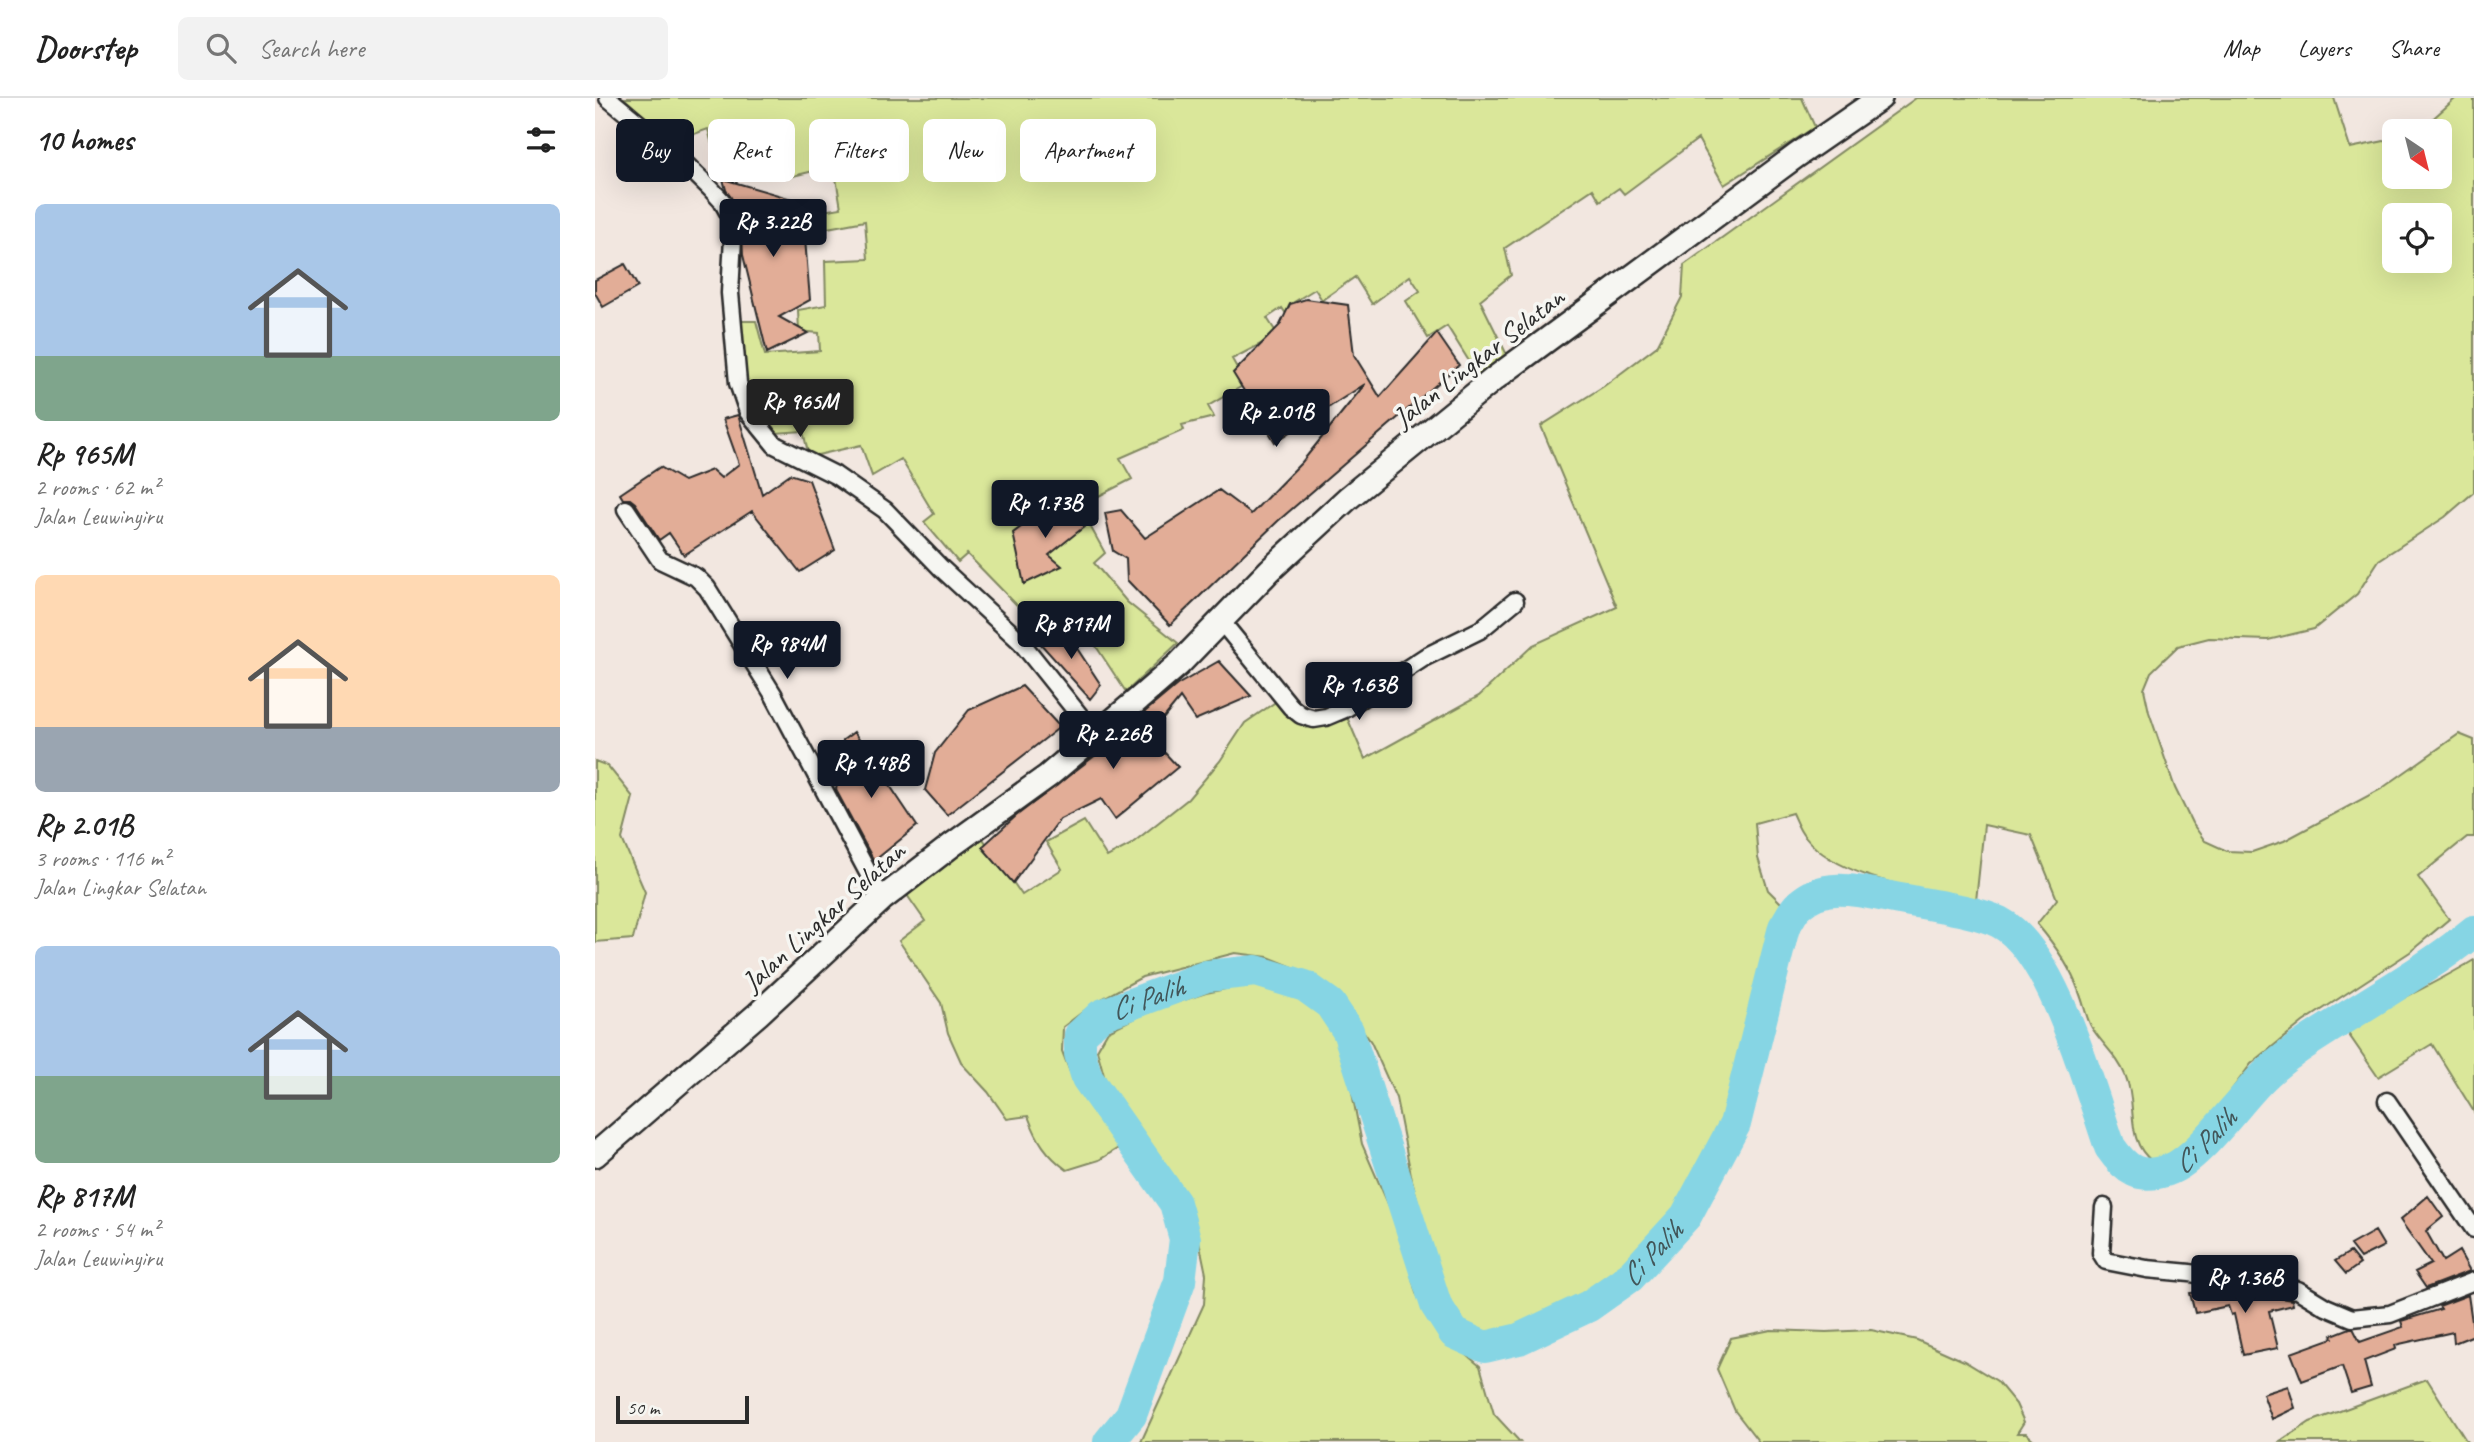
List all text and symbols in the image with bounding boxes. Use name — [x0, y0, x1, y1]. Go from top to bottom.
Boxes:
search box — [178, 17, 668, 80]
text: Doorstep — [35, 27, 136, 69]
icon: search — [202, 29, 240, 67]
text: Search here — [258, 32, 364, 65]
text: Map — [2223, 33, 2260, 63]
text: Layers — [2298, 33, 2351, 63]
text: Share — [2389, 33, 2439, 63]
chip: Buy — [616, 119, 694, 182]
chip: Rent — [708, 119, 795, 182]
chip: Filters — [809, 119, 909, 182]
chip: New — [923, 119, 1006, 182]
chip: Apartment — [1020, 119, 1156, 182]
north arrow — [2382, 119, 2452, 189]
map controls — [2382, 119, 2452, 273]
text: 10 homes — [35, 121, 133, 159]
icon: filters — [522, 121, 560, 159]
pin: Rp 3.22B — [701, 200, 845, 259]
button: locate — [2382, 203, 2452, 273]
text: Rp 3.22B — [736, 207, 810, 236]
icon: home — [235, 250, 361, 376]
street label: Jalan Lingkar Selatan — [1384, 279, 1572, 436]
pin: Rp 965M — [735, 380, 865, 439]
text: Rp 965M — [763, 387, 837, 416]
pin: Rp 2.01B — [1204, 390, 1348, 449]
text: Rp 2.01B — [1239, 397, 1313, 426]
text: Rp 965M — [35, 435, 133, 473]
text: 2 rooms · 62 m² — [35, 473, 159, 502]
pin: Rp 1.73B — [973, 480, 1117, 540]
text: Rp 1.73B — [1008, 488, 1082, 517]
text: Jalan Leuwinyiru — [35, 502, 162, 531]
pin: Rp 817M — [1006, 602, 1136, 661]
text: Rp 817M — [1034, 609, 1108, 638]
icon: home — [235, 621, 361, 747]
pin: Rp 984M — [722, 622, 852, 681]
text: Rp 984M — [750, 629, 824, 658]
pin: Rp 1.63B — [1287, 662, 1431, 722]
text: Rp 1.63B — [1321, 670, 1397, 699]
pin: Rp 2.26B — [1041, 712, 1185, 771]
text: Rp 2.26B — [1075, 719, 1151, 748]
pin: Rp 1.48B — [799, 740, 943, 800]
text: Rp 1.48B — [834, 748, 908, 777]
text: Rp 2.01B — [35, 806, 133, 844]
street label: Jalan Lingkar Selatan — [733, 833, 913, 1000]
text: 3 rooms · 116 m² — [35, 844, 170, 873]
text: Jalan Lingkar Selatan — [35, 873, 206, 902]
water label: Ci Palih — [1105, 966, 1191, 1029]
icon: home — [235, 992, 361, 1118]
water label: Ci Palih — [2166, 1099, 2247, 1182]
text: Rp 817M — [35, 1177, 133, 1215]
water label: Ci Palih — [1612, 1211, 1693, 1294]
text: 2 rooms · 54 m² — [35, 1215, 159, 1244]
text: Jalan Leuwinyiru — [35, 1244, 162, 1273]
pin: Rp 1.36B — [2173, 1256, 2317, 1315]
text: Rp 1.36B — [2207, 1263, 2283, 1292]
scale bar — [616, 1393, 749, 1425]
text: 50 m — [627, 1396, 659, 1420]

